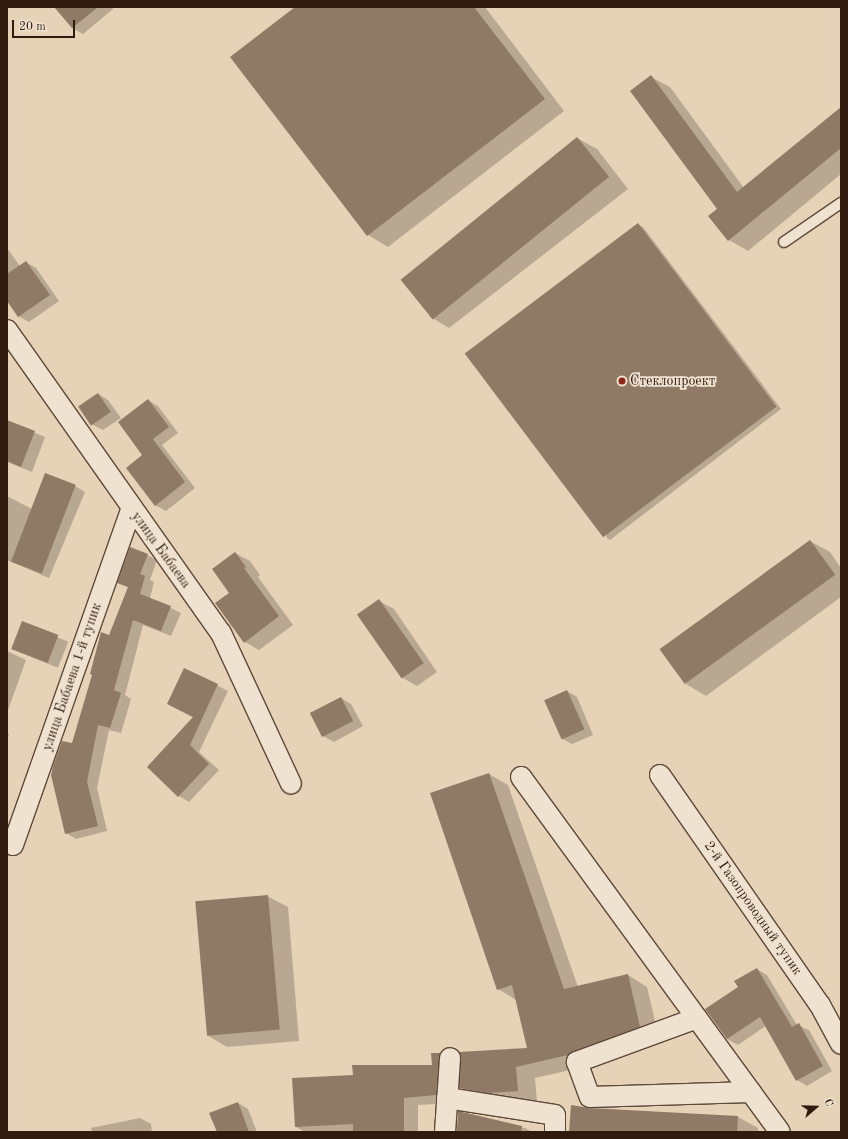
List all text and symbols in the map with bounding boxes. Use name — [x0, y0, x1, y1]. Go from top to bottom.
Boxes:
scale bar — [14, 12, 77, 38]
text: 20 m — [19, 21, 46, 33]
place label: Стеклопроект — [630, 373, 715, 389]
marker: Стеклопроект — [617, 376, 627, 386]
street label: улица Бабаева — [128, 508, 194, 592]
street label: улица Бабаева 1-й тупик — [39, 601, 105, 753]
street label: 2-й Газопроводный тупик — [700, 838, 806, 978]
north arrow — [796, 1087, 836, 1127]
text: С — [821, 1097, 834, 1108]

